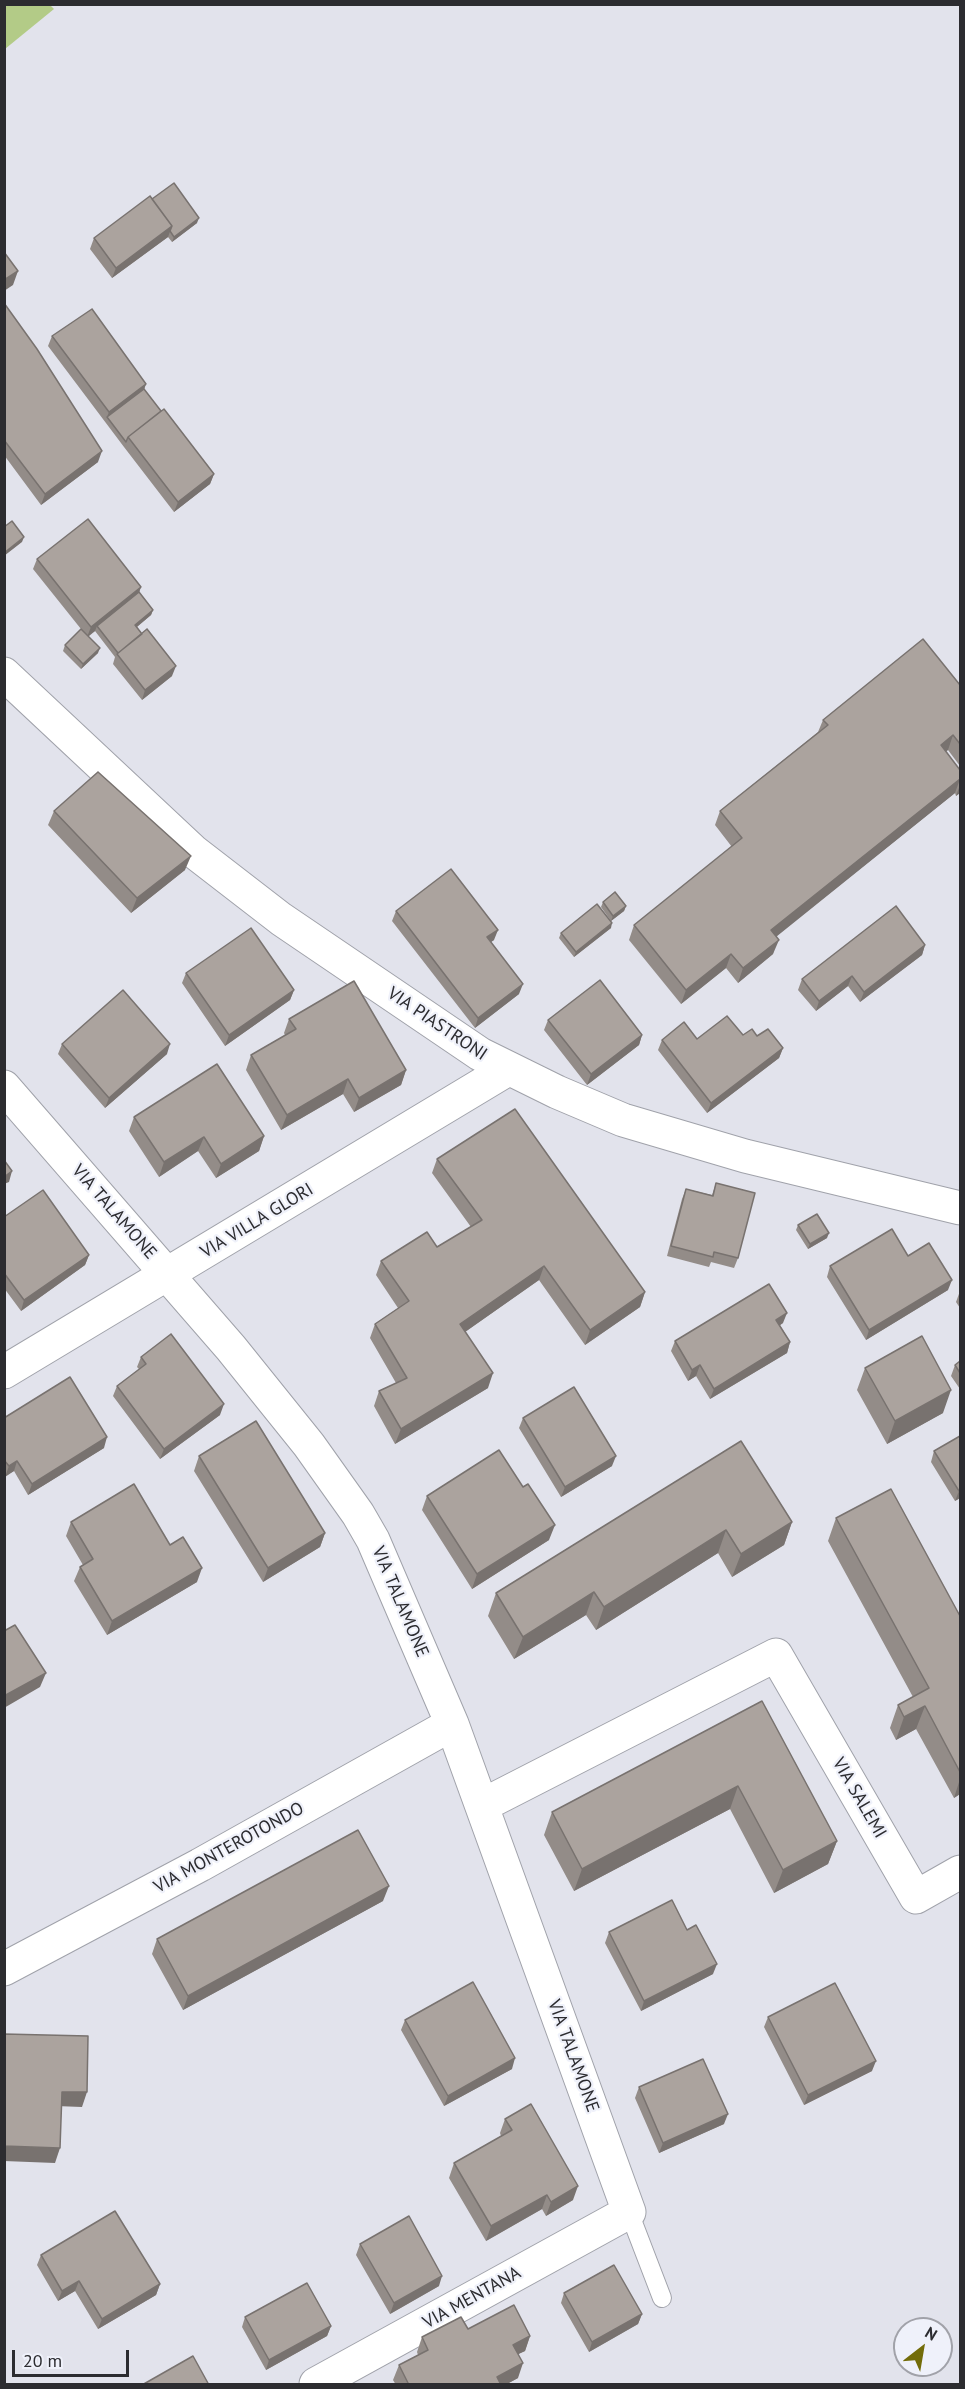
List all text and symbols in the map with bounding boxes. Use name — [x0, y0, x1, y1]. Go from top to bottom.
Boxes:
street label: VIA PIASTRONI — [383, 983, 491, 1065]
street label: VIA TALAMONE — [67, 1160, 161, 1264]
street label: VIA VILLA GLORI — [197, 1179, 317, 1263]
street label: VIA TALAMONE — [367, 1543, 433, 1661]
street label: VIA SALEMI — [827, 1754, 891, 1842]
street label: VIA MONTEROTONDO — [150, 1798, 308, 1898]
street label: VIA TALAMONE — [543, 1997, 603, 2115]
street label: VIA MENTANA — [419, 2262, 525, 2334]
north arrow — [893, 2317, 953, 2377]
text: N — [922, 2322, 941, 2345]
scale bar — [15, 2338, 132, 2376]
text: 20 m — [23, 2349, 62, 2372]

